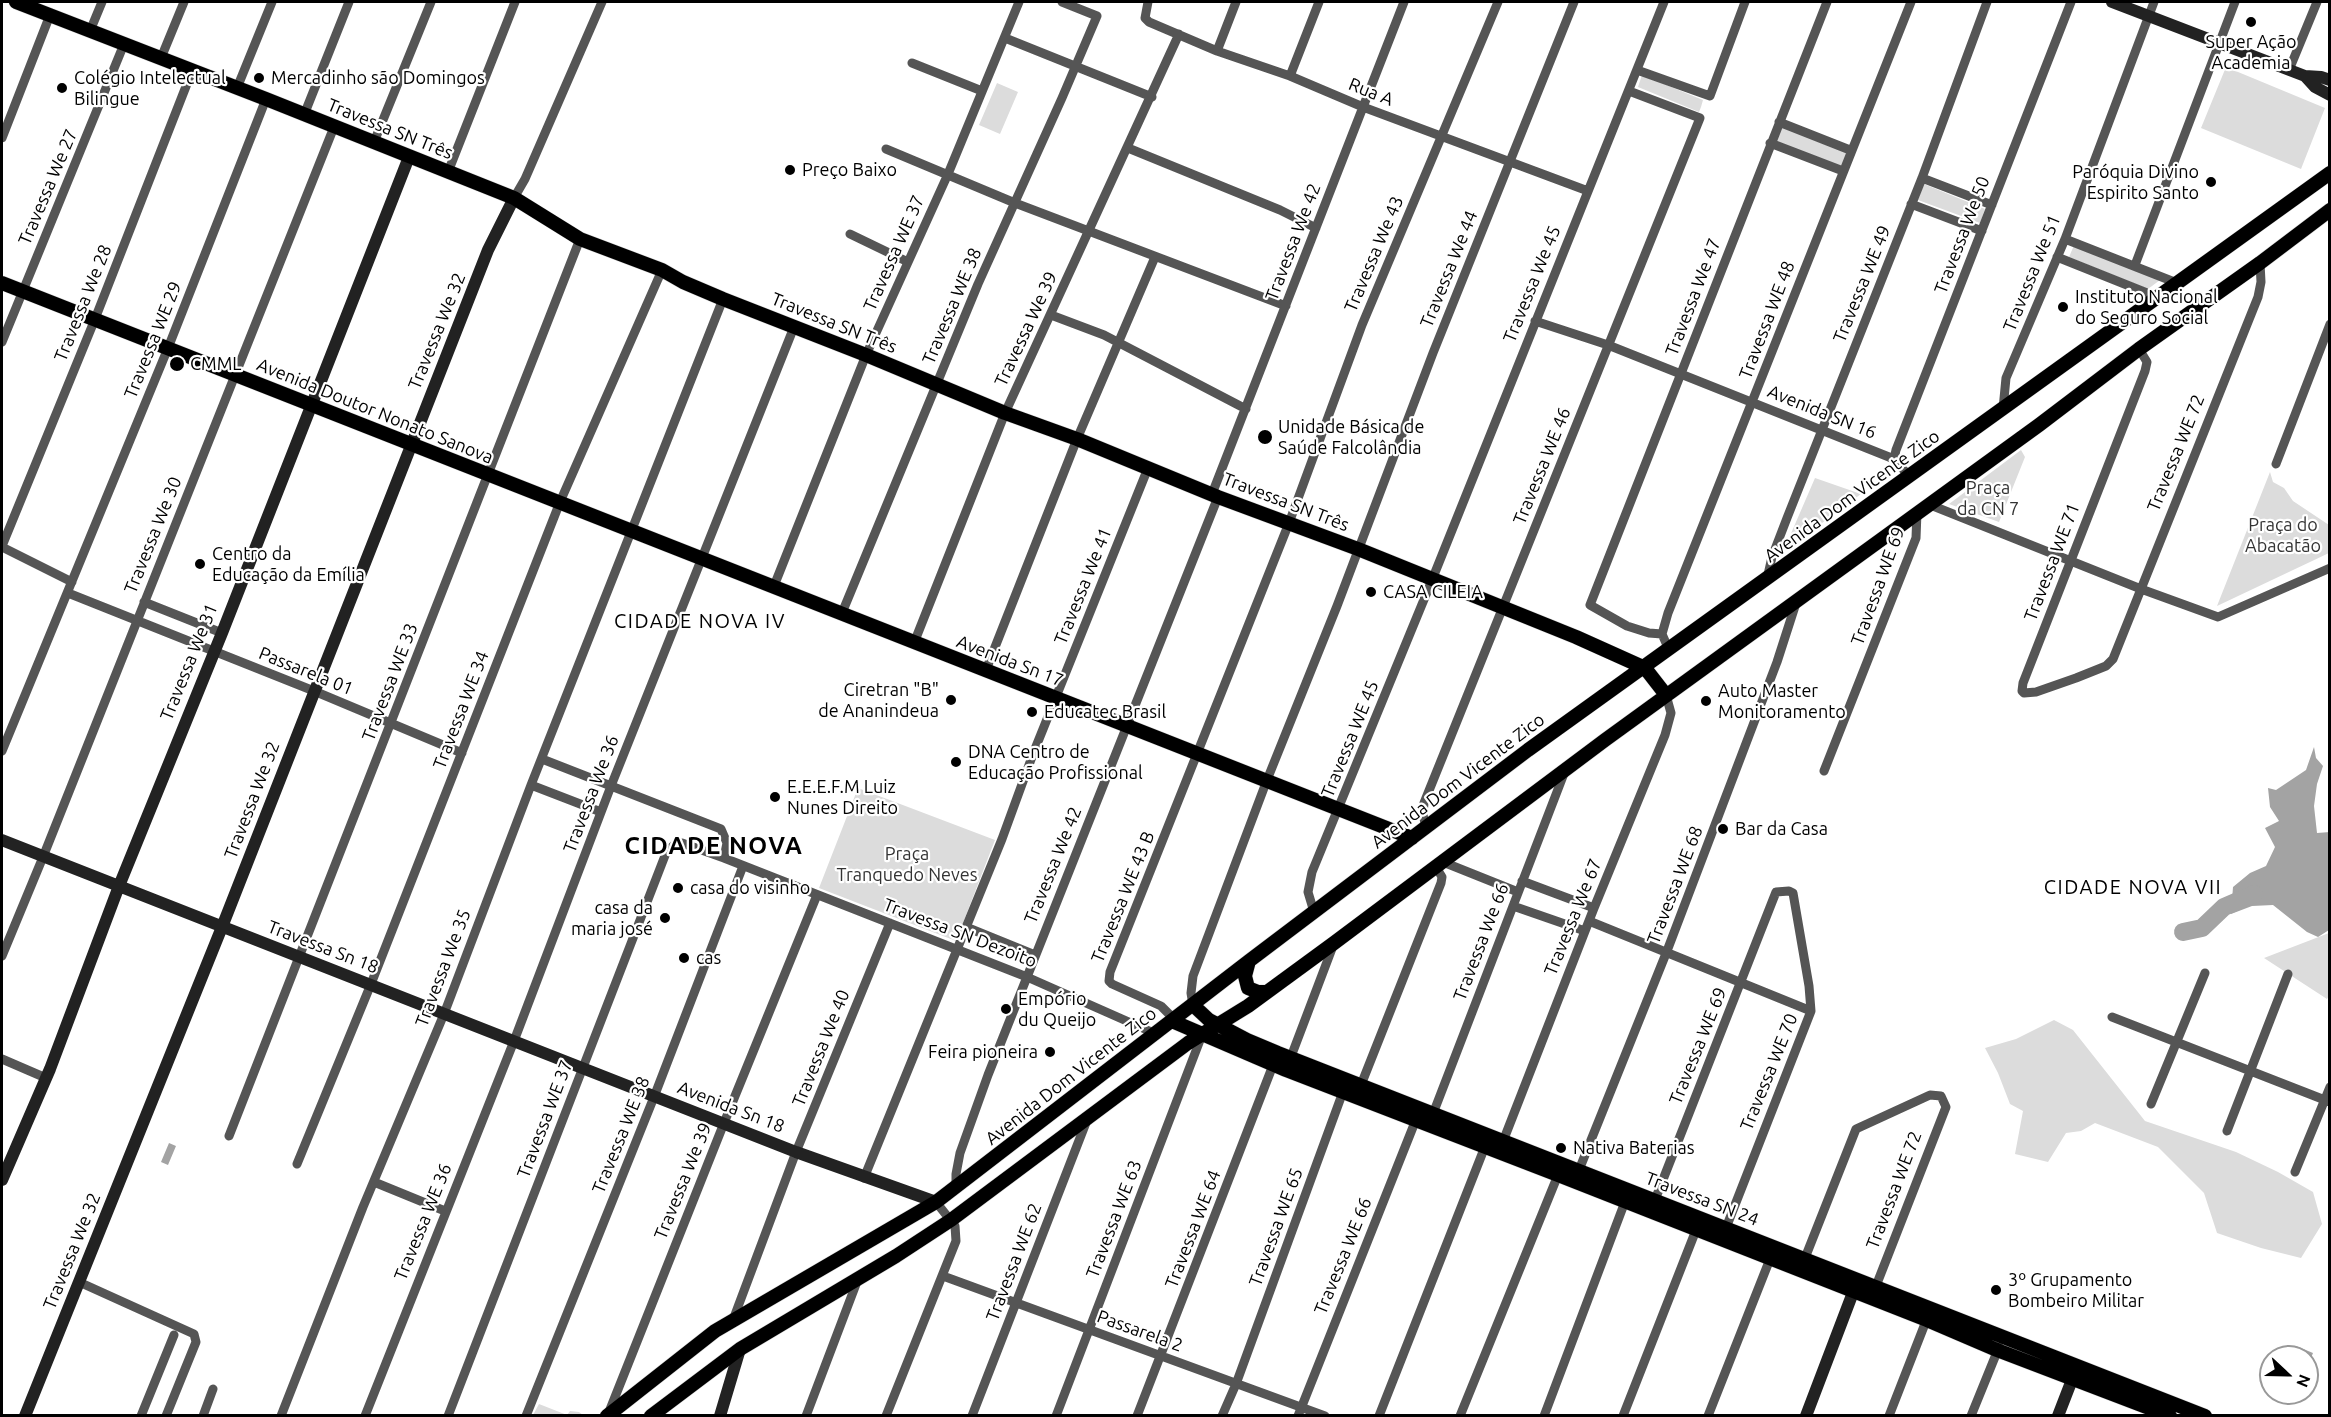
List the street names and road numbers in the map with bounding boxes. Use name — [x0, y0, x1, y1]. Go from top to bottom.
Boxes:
street label: Rua A — [1345, 73, 1397, 111]
street label: Travessa SN Três — [324, 94, 456, 164]
street label: Travessa We 27 — [14, 126, 82, 248]
street label: Travessa We 50 — [1930, 173, 1994, 297]
street label: Travessa We 42 — [1261, 180, 1325, 304]
street label: Travessa WE 37 — [859, 192, 929, 314]
street label: Travessa We 43 — [1340, 193, 1408, 315]
street label: Travessa We 44 — [1416, 208, 1482, 330]
street label: Travessa We 51 — [1999, 212, 2065, 334]
street label: Travessa WE 49 — [1829, 222, 1895, 346]
street label: Travessa We 45 — [1499, 223, 1565, 345]
street label: Travessa We 47 — [1661, 235, 1725, 359]
street label: Travessa We 28 — [50, 242, 116, 364]
street label: Travessa WE 38 — [918, 245, 986, 367]
street label: Travessa WE 48 — [1735, 258, 1799, 382]
street label: Travessa We 39 — [990, 268, 1062, 390]
street label: Travessa We 32 — [404, 270, 470, 392]
street label: Travessa WE 29 — [120, 278, 186, 402]
street label: Travessa SN Três — [768, 288, 900, 358]
street label: Avenida Doutor Nonato Sanova — [254, 354, 496, 468]
street label: Avenida SN 16 — [1764, 380, 1880, 444]
street label: Travessa WE 72 — [2143, 391, 2209, 515]
street label: Travessa WE 46 — [1509, 404, 1575, 528]
street label: Avenida Dom Vicente Zico — [1760, 425, 1944, 567]
street label: Travessa SN Três — [1220, 468, 1352, 536]
street label: Travessa We 30 — [120, 474, 186, 596]
street label: Travessa WE 71 — [2020, 500, 2084, 624]
street label: Travessa WE 69 — [1847, 524, 1909, 648]
street label: Travessa We 41 — [1050, 525, 1116, 647]
street label: Travessa We 31 — [156, 601, 222, 723]
street label: Travessa WE 33 — [358, 620, 422, 744]
street label: Avenida Sn 17 — [953, 631, 1067, 691]
street label: Passarela 01 — [256, 642, 356, 700]
street label: Travessa WE 34 — [429, 648, 493, 772]
street label: Travessa WE 45 — [1317, 677, 1383, 801]
street label: Avenida Dom Vicente Zico — [1367, 709, 1549, 853]
street label: Travessa We 36 — [559, 732, 623, 856]
street label: Travessa We 32 — [220, 738, 284, 862]
street label: Travessa We 42 — [1020, 804, 1086, 926]
street label: Travessa WE 68 — [1643, 823, 1707, 947]
street label: Travessa WE 43 B — [1087, 828, 1159, 966]
street label: Travessa We 67 — [1540, 856, 1606, 978]
street label: Travessa We 66 — [1449, 880, 1513, 1004]
street label: Travessa SN Dezoito — [880, 894, 1040, 972]
street label: Travessa We 35 — [411, 906, 475, 1030]
street label: Travessa Sn 18 — [264, 916, 382, 978]
street label: Travessa WE 69 — [1665, 984, 1731, 1108]
street label: Travessa We 40 — [788, 987, 854, 1109]
street label: Avenida Dom Vicente Zico — [981, 1002, 1161, 1150]
street label: Travessa WE 70 — [1736, 1010, 1802, 1134]
street label: Travessa WE 37 — [513, 1057, 577, 1181]
street label: Travessa WE 38 — [588, 1073, 654, 1197]
street label: Avenida Sn 18 — [674, 1077, 788, 1137]
street label: Travessa We 39 — [650, 1120, 716, 1242]
street label: Travessa WE 72 — [1862, 1128, 1926, 1252]
street label: Travessa WE 63 — [1082, 1157, 1146, 1281]
street label: Travessa WE 36 — [390, 1160, 456, 1284]
street label: Travessa WE 65 — [1245, 1165, 1307, 1289]
street label: Travessa WE 64 — [1161, 1167, 1225, 1291]
street label: Travessa SN 24 — [1642, 1167, 1762, 1231]
street label: Travessa We 32 — [39, 1190, 105, 1312]
street label: Travessa WE 66 — [1310, 1194, 1376, 1318]
street label: Travessa WE 62 — [982, 1200, 1046, 1324]
street label: Passarela 2 — [1094, 1306, 1186, 1356]

